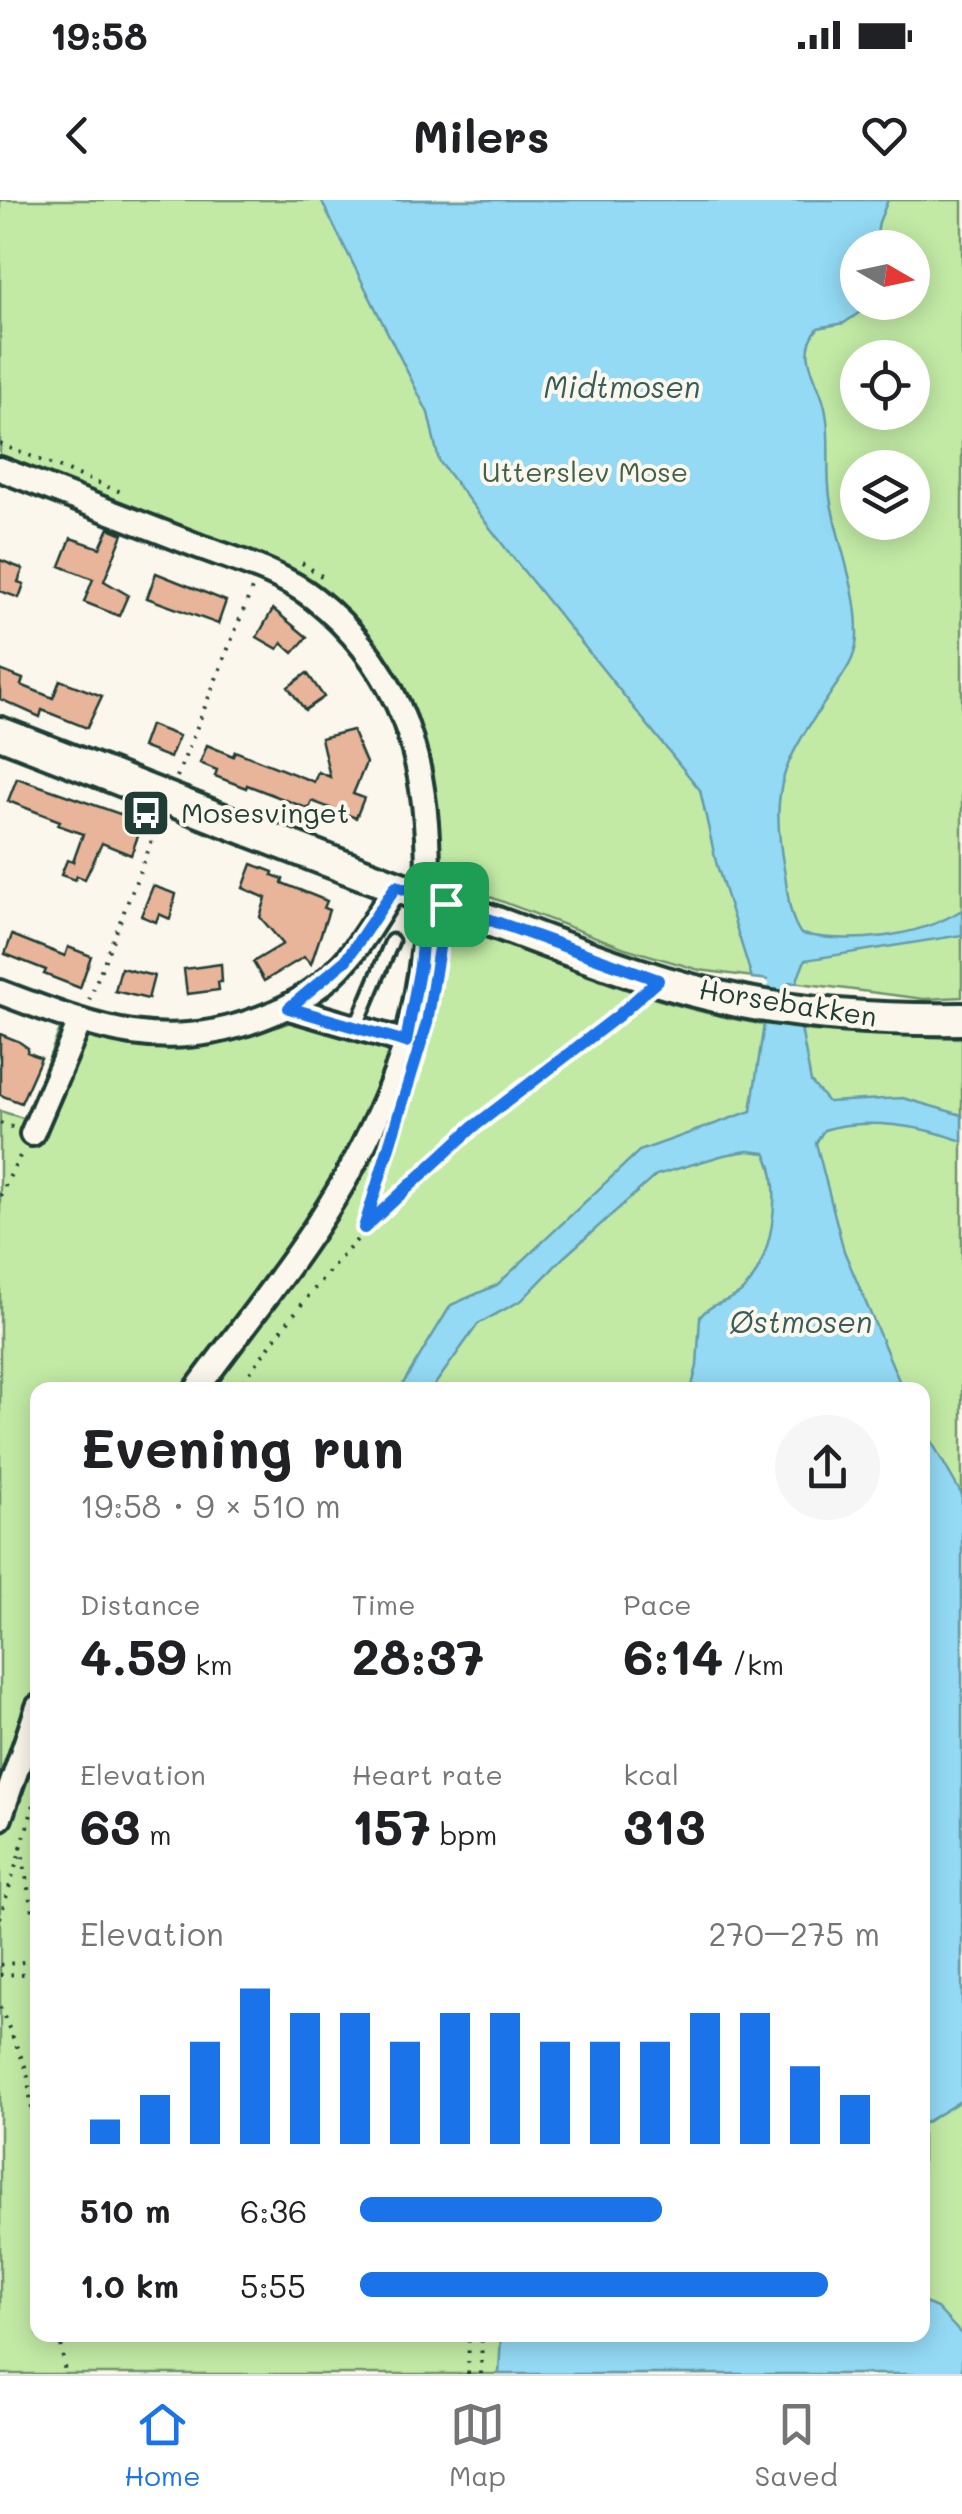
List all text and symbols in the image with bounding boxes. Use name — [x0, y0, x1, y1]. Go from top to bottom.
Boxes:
text: 19:58 — [50, 10, 147, 60]
text: Milers — [413, 106, 549, 164]
icon: back — [50, 108, 105, 163]
icon: heart — [857, 108, 912, 163]
north arrow — [840, 230, 930, 320]
map controls — [840, 230, 930, 540]
button: locate — [840, 340, 930, 430]
water label: Midtmosen — [544, 366, 700, 406]
button: layers — [840, 450, 930, 540]
park label: Utterslev Mose — [482, 453, 688, 489]
bus stop icon: Mosesvinget — [120, 787, 172, 839]
place label: Mosesvinget — [181, 794, 349, 830]
pin — [404, 862, 489, 947]
icon: arrive — [419, 877, 474, 932]
street label: Horsebakken — [697, 970, 880, 1034]
water label: Østmosen — [729, 1301, 873, 1341]
text: Evening run — [80, 1410, 404, 1482]
button: share — [775, 1415, 880, 1520]
text: 19:58 · 9 × 510 m — [80, 1484, 341, 1526]
text: Distance — [80, 1586, 201, 1622]
text: Time — [352, 1586, 415, 1622]
text: Pace — [623, 1586, 692, 1622]
text: 4.59 — [80, 1622, 186, 1688]
text: 28:37 — [352, 1622, 484, 1688]
text: 6:14 — [623, 1622, 723, 1688]
text: km — [186, 1646, 233, 1682]
text: /km — [723, 1646, 784, 1682]
text: Elevation — [80, 1756, 206, 1792]
text: Heart rate — [352, 1756, 503, 1792]
text: kcal — [623, 1756, 679, 1792]
text: 63 — [80, 1792, 140, 1858]
text: 157 — [352, 1792, 431, 1858]
text: 313 — [623, 1792, 705, 1858]
text: m — [140, 1816, 172, 1852]
text: bpm — [431, 1816, 497, 1852]
text: Elevation — [80, 1912, 224, 1954]
text: 270–275 m — [708, 1912, 880, 1954]
text: 510 m — [80, 2189, 170, 2231]
text: 6:36 — [240, 2189, 307, 2231]
text: 1.0 km — [80, 2264, 179, 2306]
text: 5:55 — [240, 2264, 306, 2306]
tab: Home — [124, 2397, 200, 2493]
tab: Map — [449, 2397, 506, 2493]
tab: Saved — [755, 2397, 838, 2493]

